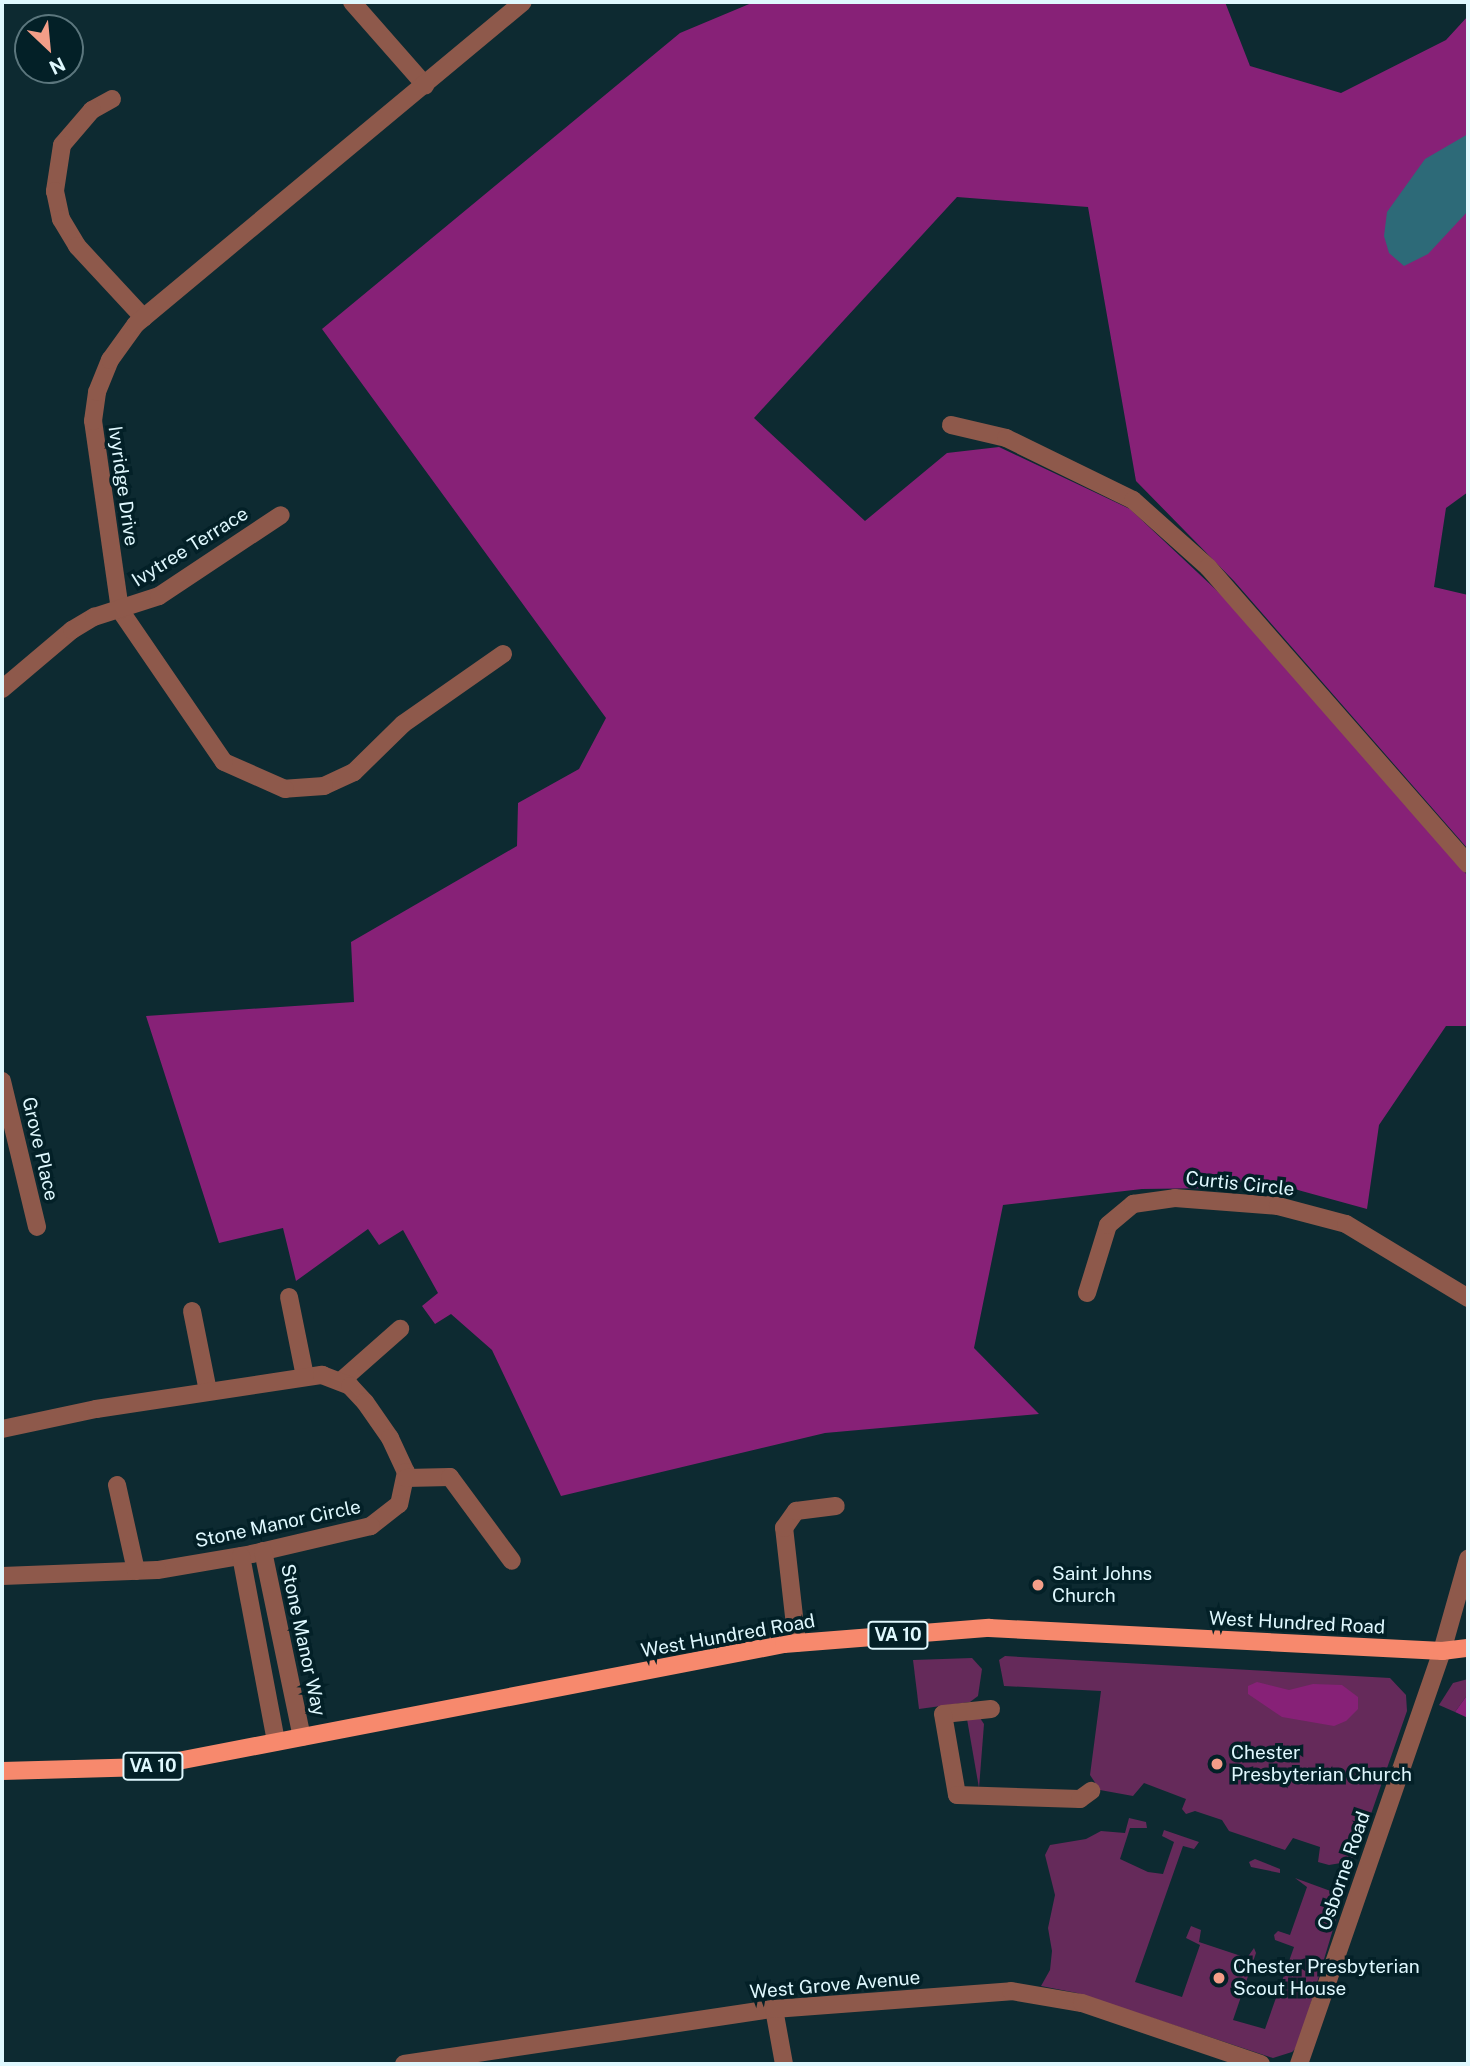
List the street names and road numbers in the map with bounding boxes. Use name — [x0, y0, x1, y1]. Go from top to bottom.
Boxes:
street label: Ivyridge Drive — [103, 424, 143, 548]
street label: Ivytree Terrace — [128, 502, 252, 592]
street label: Grove Place — [17, 1095, 63, 1203]
street label: Curtis Circle — [1185, 1167, 1295, 1201]
street label: Stone Manor Circle — [193, 1495, 363, 1553]
street label: Stone Manor Way — [276, 1562, 330, 1718]
street label: West Hundred Road — [1208, 1607, 1386, 1639]
street label: West Hundred Road — [639, 1609, 817, 1663]
road number: VA 10 — [866, 1620, 930, 1650]
road number: VA 10 — [122, 1751, 184, 1780]
street label: Osborne Road — [1313, 1809, 1375, 1933]
street label: West Grove Avenue — [749, 1966, 921, 2004]

